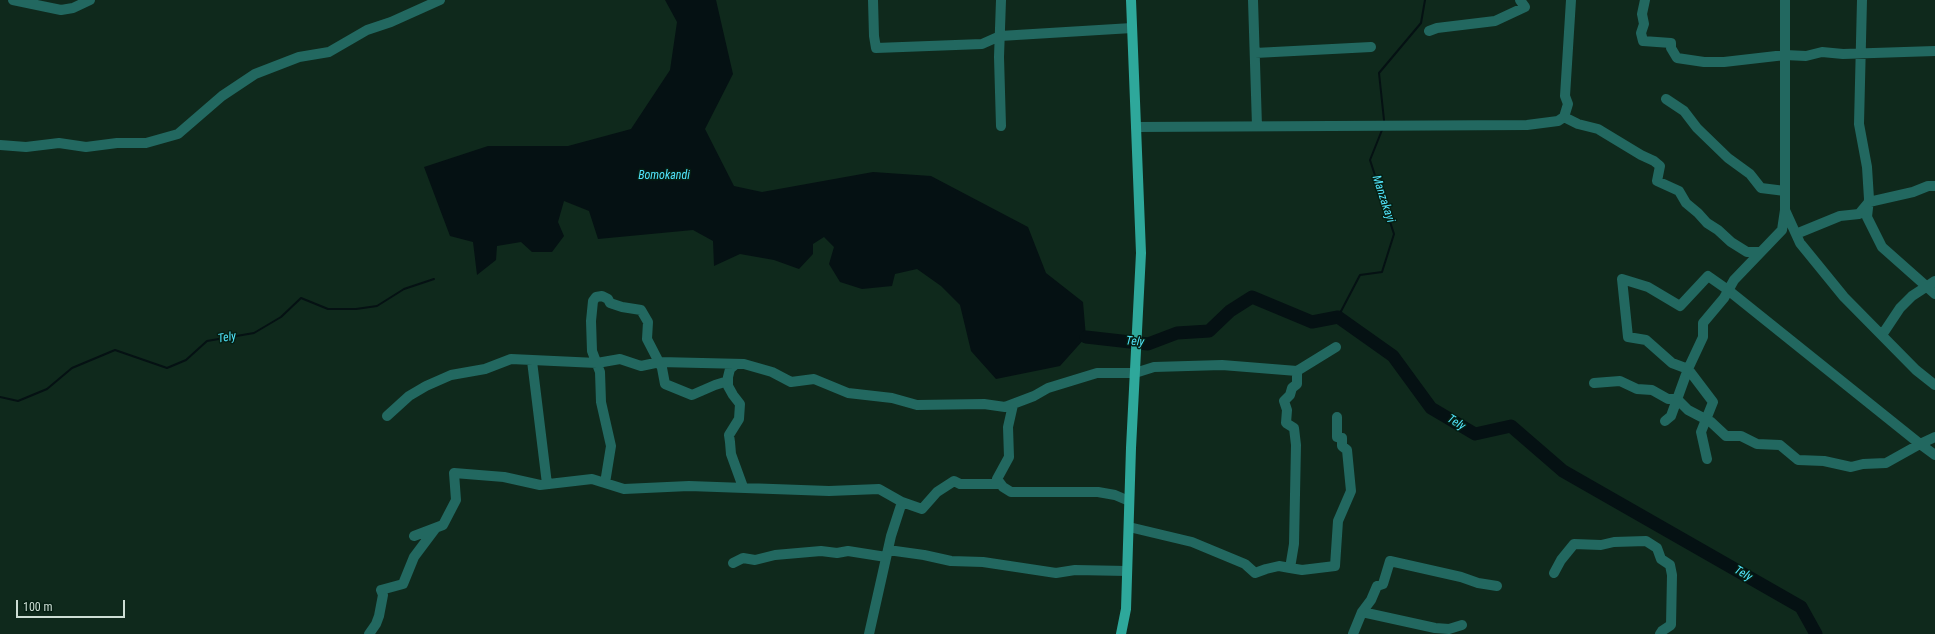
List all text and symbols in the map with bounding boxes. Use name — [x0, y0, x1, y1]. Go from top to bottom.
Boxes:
water label: Bomokandi — [638, 169, 690, 183]
water label: Manzakayi — [1369, 173, 1397, 225]
water label: Tely — [217, 329, 237, 347]
water label: Tely — [1125, 334, 1145, 350]
water label: Tely — [1444, 412, 1468, 434]
water label: Tely — [1731, 563, 1755, 585]
scale bar — [18, 592, 127, 618]
text: 100 m — [23, 600, 53, 614]

